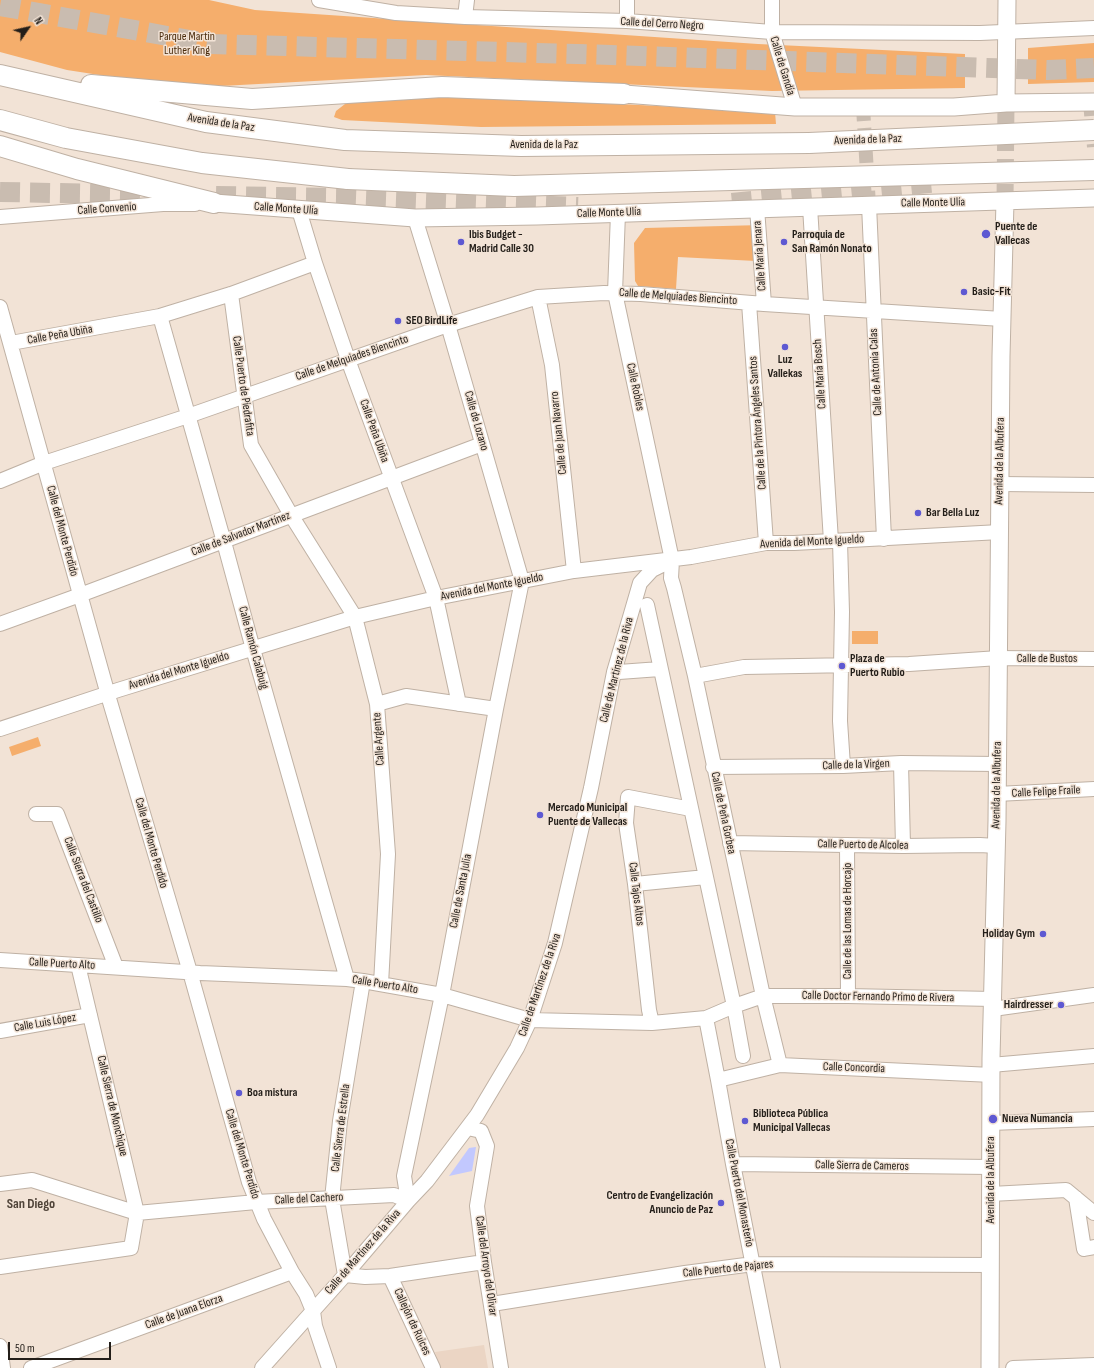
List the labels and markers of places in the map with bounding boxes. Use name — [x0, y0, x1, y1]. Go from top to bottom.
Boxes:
place label: Puente de Vallecas — [995, 220, 1037, 248]
place label: Ibis Budget - Madrid Calle 30 — [469, 228, 534, 256]
place label: Parroquia de San Ramón Nonato — [792, 228, 872, 256]
marker: Puente de Vallecas — [980, 228, 992, 240]
marker: Ibis Budget - Madrid Calle 30 — [456, 237, 466, 247]
marker: Parroquia de San Ramón Nonato — [779, 237, 789, 247]
place label: Basic-Fit — [972, 285, 1011, 299]
marker: Basic-Fit — [959, 287, 969, 297]
place label: SEO BirdLife — [406, 314, 457, 328]
marker: SEO BirdLife — [393, 316, 403, 326]
marker: Luz Vallekas — [780, 342, 790, 352]
place label: Luz Vallekas — [768, 353, 802, 381]
place label: Bar Bella Luz — [926, 506, 979, 520]
marker: Bar Bella Luz — [913, 508, 923, 518]
place label: Plaza de Puerto Rubio — [850, 652, 905, 680]
marker: Plaza de Puerto Rubio — [837, 661, 847, 671]
place label: Mercado Municipal Puente de Vallecas — [548, 801, 627, 829]
marker: Mercado Municipal Puente de Vallecas — [535, 810, 545, 820]
place label: Holiday Gym — [982, 927, 1035, 941]
marker: Holiday Gym — [1038, 929, 1048, 939]
place label: Hairdresser — [1004, 998, 1053, 1012]
marker: Hairdresser — [1056, 1000, 1066, 1010]
place label: Boa mistura — [247, 1086, 297, 1100]
marker: Boa mistura — [234, 1088, 244, 1098]
place label: Biblioteca Pública Municipal Vallecas — [753, 1107, 830, 1135]
place label: Nueva Numancia — [1002, 1112, 1073, 1126]
marker: Nueva Numancia — [987, 1113, 999, 1125]
marker: Biblioteca Pública Municipal Vallecas — [740, 1116, 750, 1126]
place label: Centro de Evangelización Anuncio de Paz — [606, 1189, 713, 1217]
marker: Centro de Evangelización Anuncio de Paz — [716, 1198, 726, 1208]

